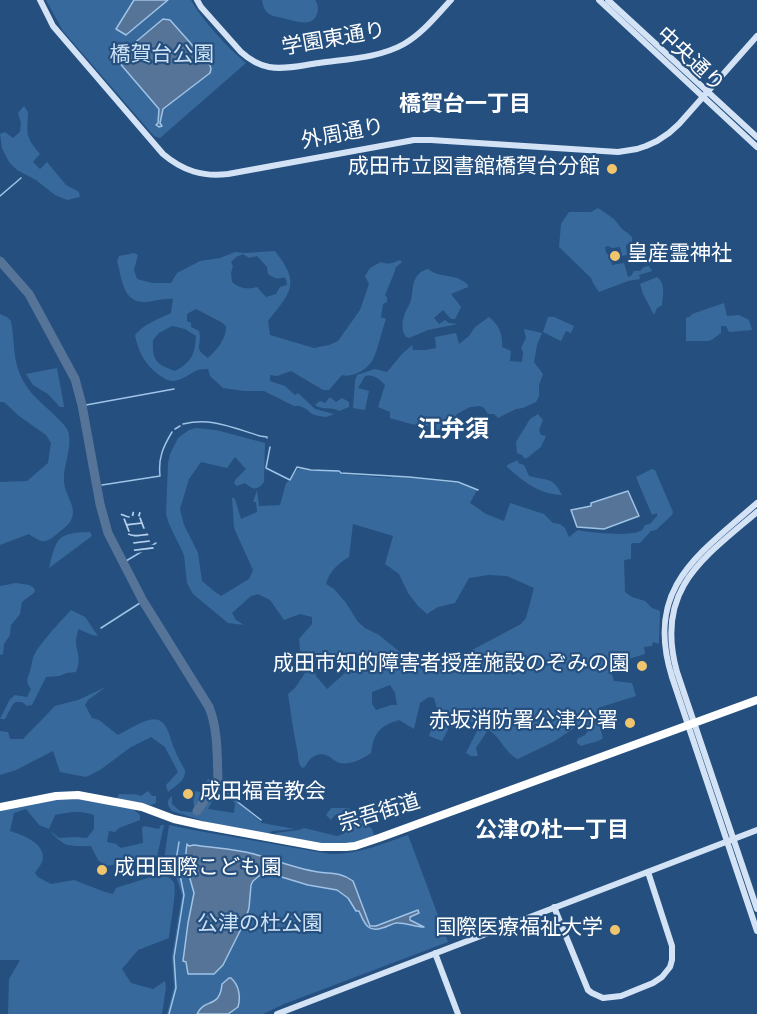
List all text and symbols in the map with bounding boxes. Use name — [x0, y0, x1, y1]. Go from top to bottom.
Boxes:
street label: 学園東通り — [280, 19, 388, 63]
street label: 中央通り — [650, 23, 728, 99]
park label: 橋賀台公園 — [110, 44, 214, 70]
district label: 橋賀台一丁目 — [399, 94, 531, 120]
street label: 外周通り — [299, 116, 387, 156]
place label: 成田市立図書館橋賀台分館 — [348, 156, 600, 182]
marker: 成田市立図書館橋賀台分館 — [605, 162, 619, 176]
place label: 皇産霊神社 — [627, 243, 732, 269]
marker: 皇産霊神社 — [608, 249, 622, 263]
district label: 江弁須 — [417, 418, 489, 446]
water label: 江川 — [113, 506, 153, 556]
place label: 成田市知的障害者授産施設のぞみの園 — [273, 653, 630, 679]
marker: 成田市知的障害者授産施設のぞみの園 — [635, 659, 649, 673]
place label: 赤坂消防署公津分署 — [429, 710, 618, 736]
marker: 赤坂消防署公津分署 — [623, 716, 637, 730]
place label: 成田福音教会 — [200, 781, 326, 807]
marker: 成田福音教会 — [181, 787, 195, 801]
street label: 宗吾街道 — [336, 791, 424, 839]
district label: 公津の杜一丁目 — [475, 820, 629, 846]
place label: 成田国際こども園 — [114, 857, 282, 883]
marker: 成田国際こども園 — [95, 863, 109, 877]
park label: 公津の杜公園 — [197, 913, 323, 939]
place label: 国際医療福祉大学 — [435, 917, 603, 943]
marker: 国際医療福祉大学 — [608, 923, 622, 937]

